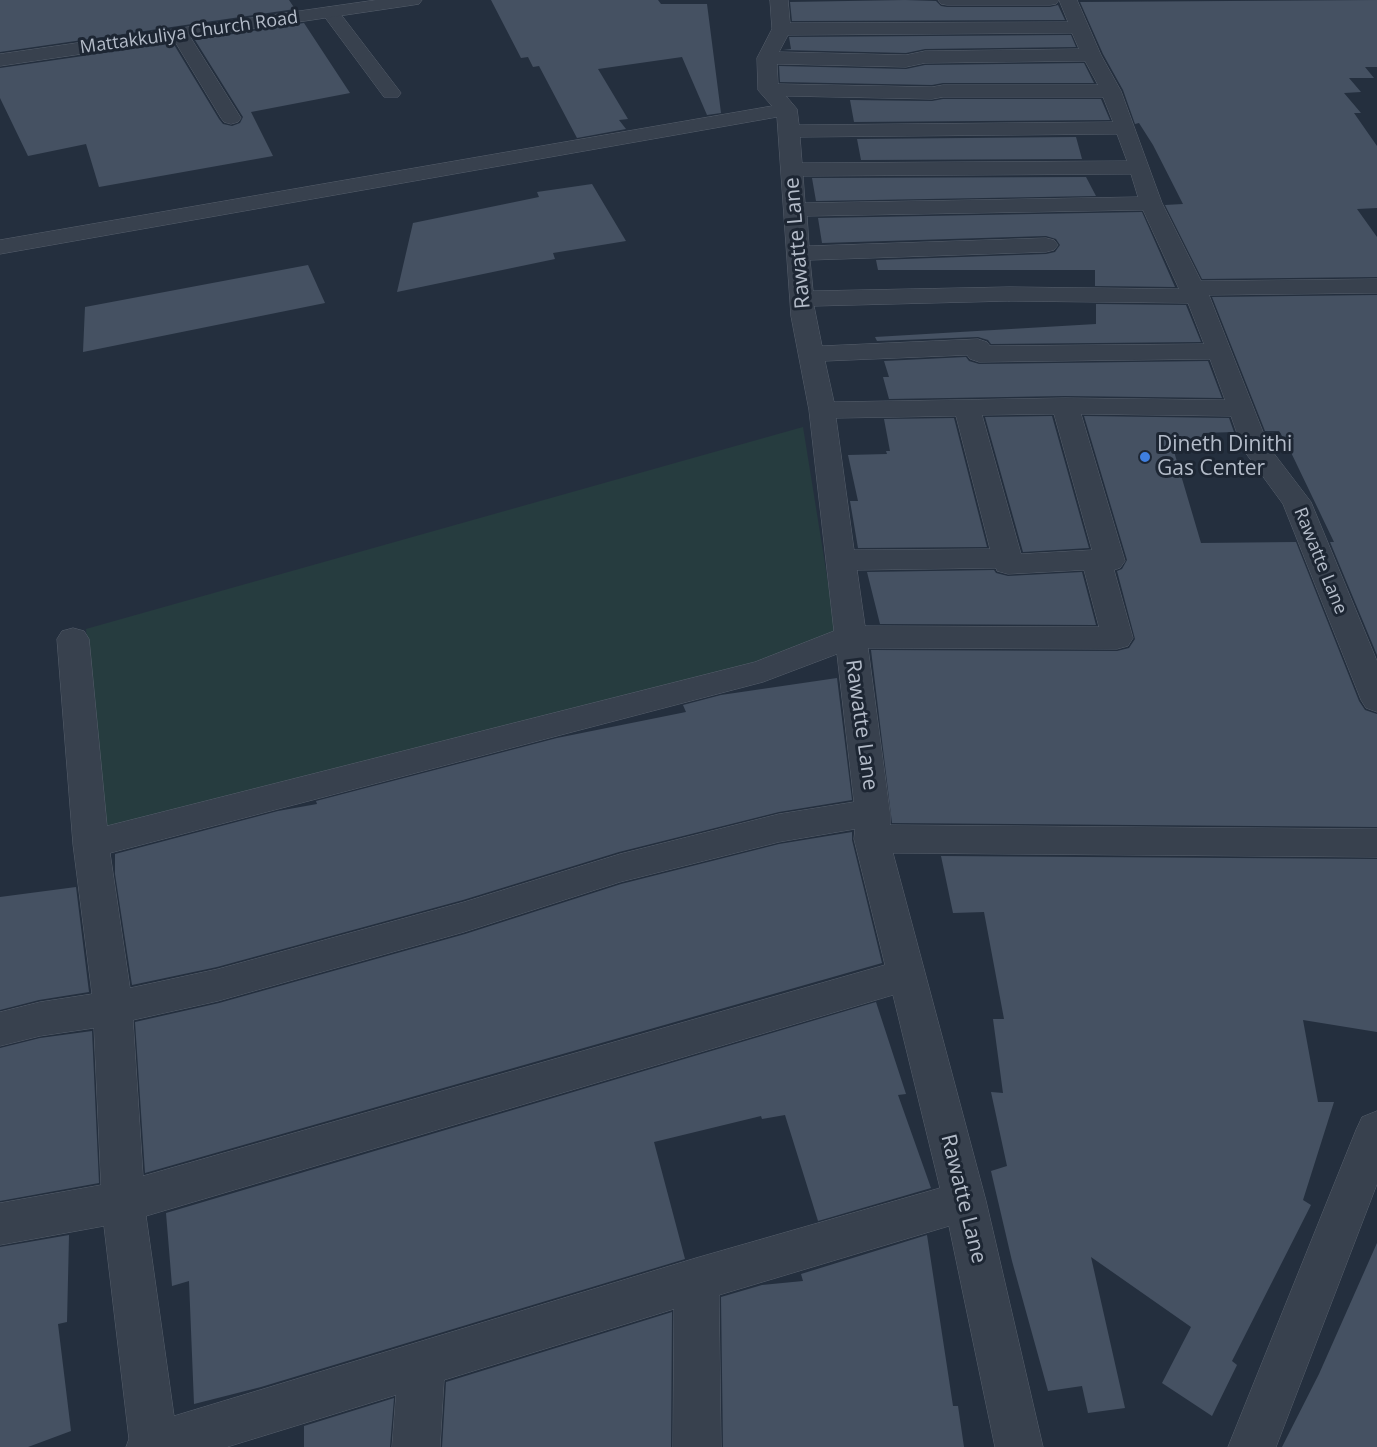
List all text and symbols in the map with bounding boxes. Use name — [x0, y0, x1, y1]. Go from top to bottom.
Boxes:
street label: Mattakkuliya Church Road — [79, 7, 299, 59]
street label: Rawatte Lane — [780, 176, 816, 310]
place label: Dineth Dinithi Gas Center — [1157, 432, 1292, 482]
marker: Dineth Dinithi Gas Center — [1138, 450, 1152, 464]
street label: Rawatte Lane — [1289, 504, 1351, 618]
street label: Rawatte Lane — [839, 658, 883, 792]
street label: Rawatte Lane — [935, 1132, 991, 1266]

